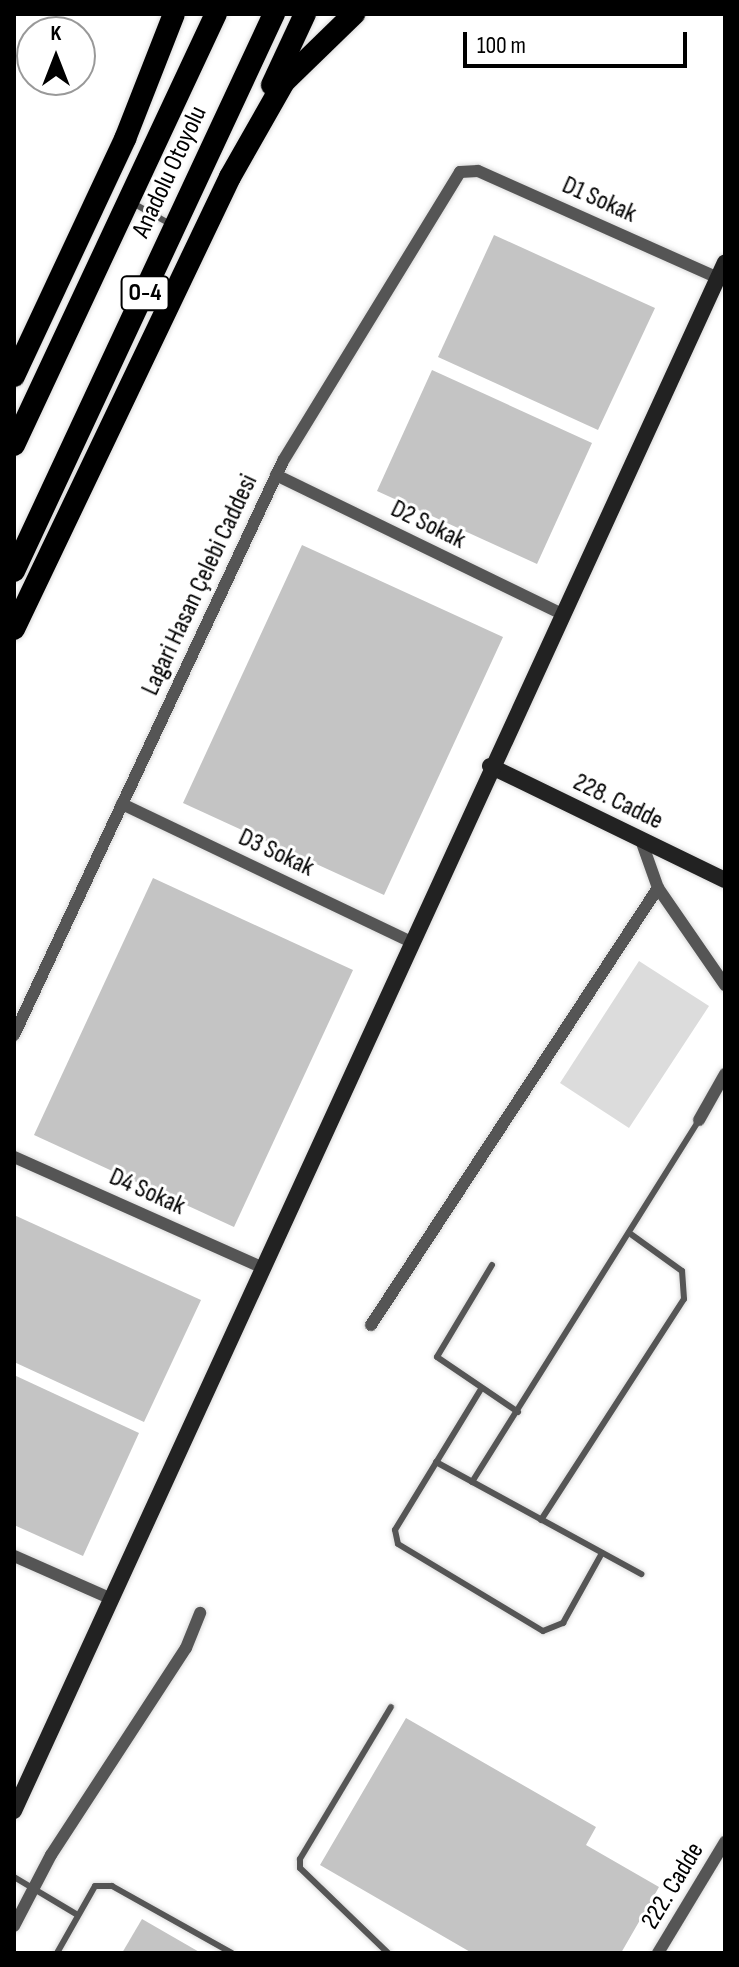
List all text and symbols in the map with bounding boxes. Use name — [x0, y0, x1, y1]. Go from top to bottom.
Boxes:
north arrow — [16, 16, 96, 96]
scale bar — [467, 16, 691, 66]
text: K — [51, 20, 61, 47]
text: 100 m — [477, 31, 526, 60]
street label: Anadolu Otoyolu — [126, 101, 214, 243]
street label: D1 Sokak — [557, 170, 641, 230]
road number: O-4 — [119, 273, 171, 313]
street label: Lagari Hasan Çelebi Caddesi — [135, 470, 265, 700]
street label: D2 Sokak — [386, 494, 470, 556]
street label: 228. Cadde — [568, 767, 668, 837]
street label: D3 Sokak — [233, 822, 319, 884]
street label: D4 Sokak — [104, 1162, 190, 1222]
street label: 222. Cadde — [635, 1837, 711, 1935]

